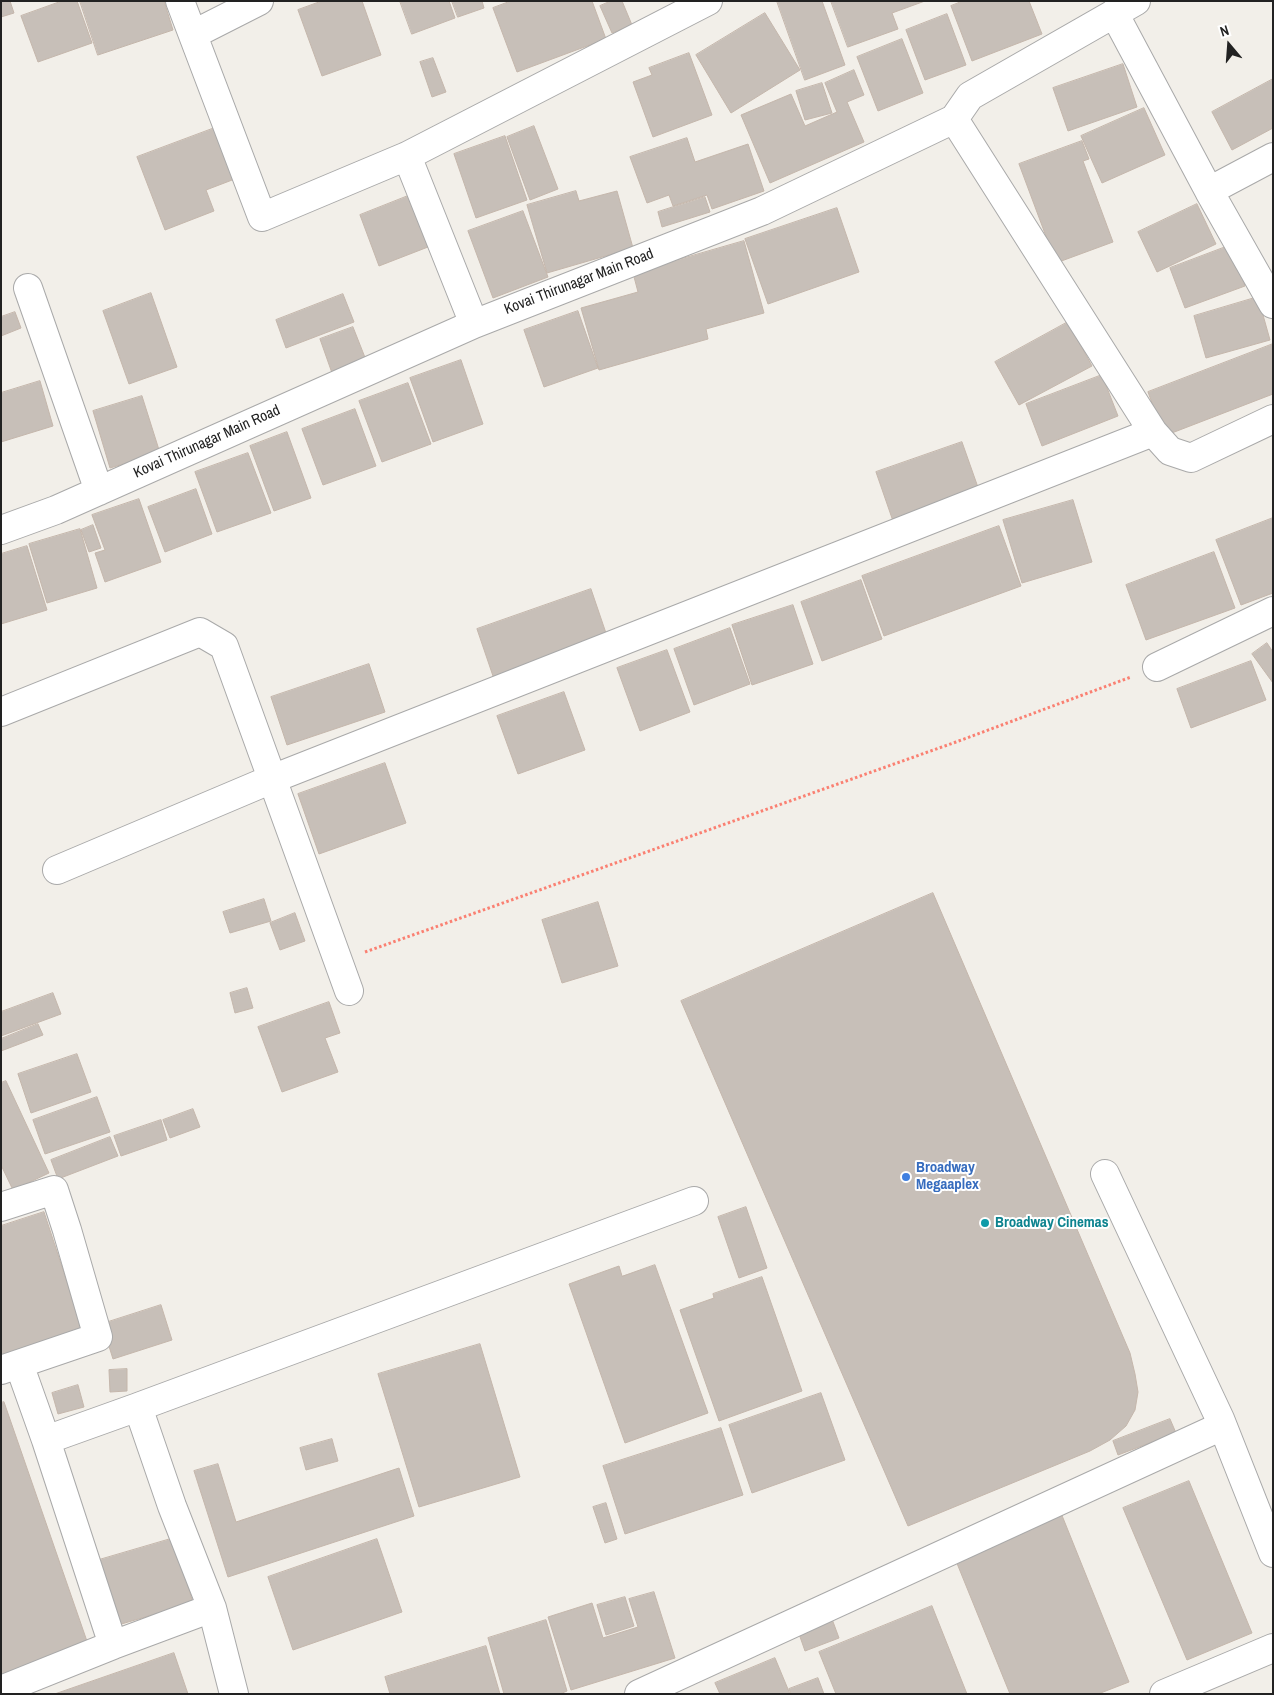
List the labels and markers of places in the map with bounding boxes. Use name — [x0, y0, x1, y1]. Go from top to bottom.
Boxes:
place label: Broadway Megaaplex — [916, 1159, 979, 1194]
marker: Broadway Megaaplex — [900, 1171, 912, 1183]
place label: Broadway Cinemas — [995, 1214, 1108, 1232]
marker: Broadway Cinemas — [979, 1217, 991, 1229]

